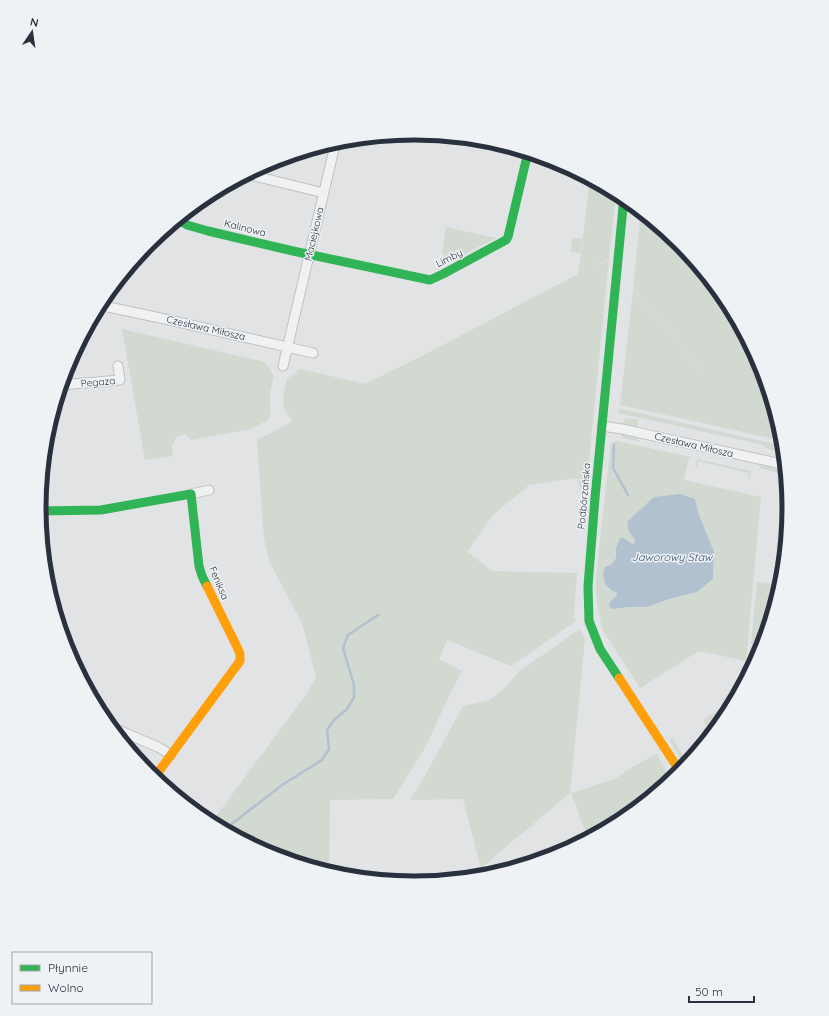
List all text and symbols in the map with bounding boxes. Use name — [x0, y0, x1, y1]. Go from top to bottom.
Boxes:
north arrow — [12, 12, 52, 52]
text: N — [29, 15, 40, 30]
street label: Maciejkowa — [302, 206, 326, 262]
street label: Kalinowa — [223, 217, 267, 239]
street label: Limby — [433, 246, 465, 270]
street label: Czesława Miłosza — [165, 313, 247, 343]
street label: Pegaza — [80, 374, 116, 390]
street label: Czesława Miłosza — [653, 430, 735, 460]
street label: Podbórzańska — [575, 462, 593, 530]
water label: Jaworowy Staw — [632, 550, 714, 564]
street label: Feniksa — [206, 564, 232, 602]
legend — [12, 952, 152, 1004]
text: Płynnie — [48, 960, 88, 975]
scale bar — [689, 978, 754, 1004]
text: Wolno — [48, 980, 84, 995]
text: 50 m — [695, 984, 723, 999]

